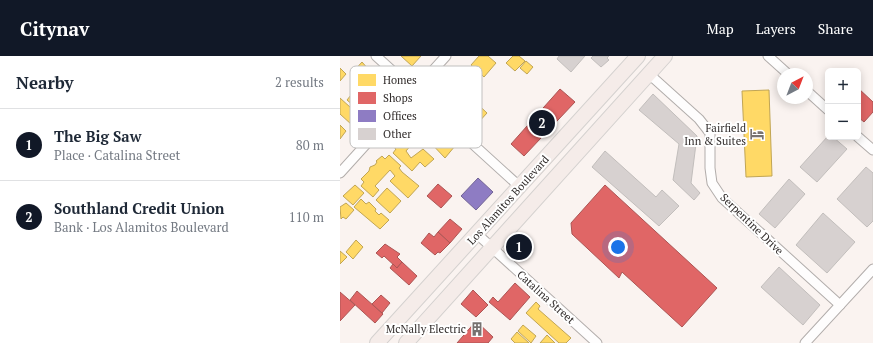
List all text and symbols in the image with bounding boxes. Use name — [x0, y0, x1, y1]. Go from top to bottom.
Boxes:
text: Citynav — [20, 16, 89, 41]
text: Map — [707, 19, 734, 38]
text: Layers — [756, 19, 796, 38]
text: Share — [818, 19, 853, 38]
legend — [350, 66, 482, 148]
north arrow — [777, 68, 813, 104]
map controls — [825, 68, 861, 140]
button: + — [825, 68, 861, 104]
text: Nearby — [16, 71, 74, 94]
text: 2 results — [275, 73, 324, 91]
text: Homes — [383, 73, 417, 87]
text: Shops — [383, 91, 413, 105]
button: − — [825, 104, 861, 140]
pin: 2 — [529, 108, 555, 138]
text: Offices — [383, 109, 417, 123]
place label: Fairfield Inn & Suites — [684, 121, 746, 148]
text: The Big Saw — [54, 126, 141, 146]
hotel icon: Fairfield Inn & Suites — [749, 126, 765, 142]
text: Other — [383, 127, 412, 141]
text: 1 — [25, 136, 33, 154]
text: 80 m — [296, 136, 324, 154]
text: Place · Catalina Street — [54, 146, 180, 164]
street label: Los Alamitos Boulevard — [464, 152, 552, 248]
street label: Serpentine Drive — [718, 190, 787, 258]
text: Southland Credit Union — [54, 198, 224, 218]
text: 2 — [25, 208, 33, 226]
text: 110 m — [289, 208, 324, 226]
text: Bank · Los Alamitos Boulevard — [54, 218, 229, 236]
pin: 1 — [506, 232, 532, 262]
your location — [608, 237, 628, 257]
street label: Catalina Street — [514, 267, 578, 327]
building icon: McNally Electric — [469, 321, 485, 337]
place label: McNally Electric — [386, 322, 466, 336]

